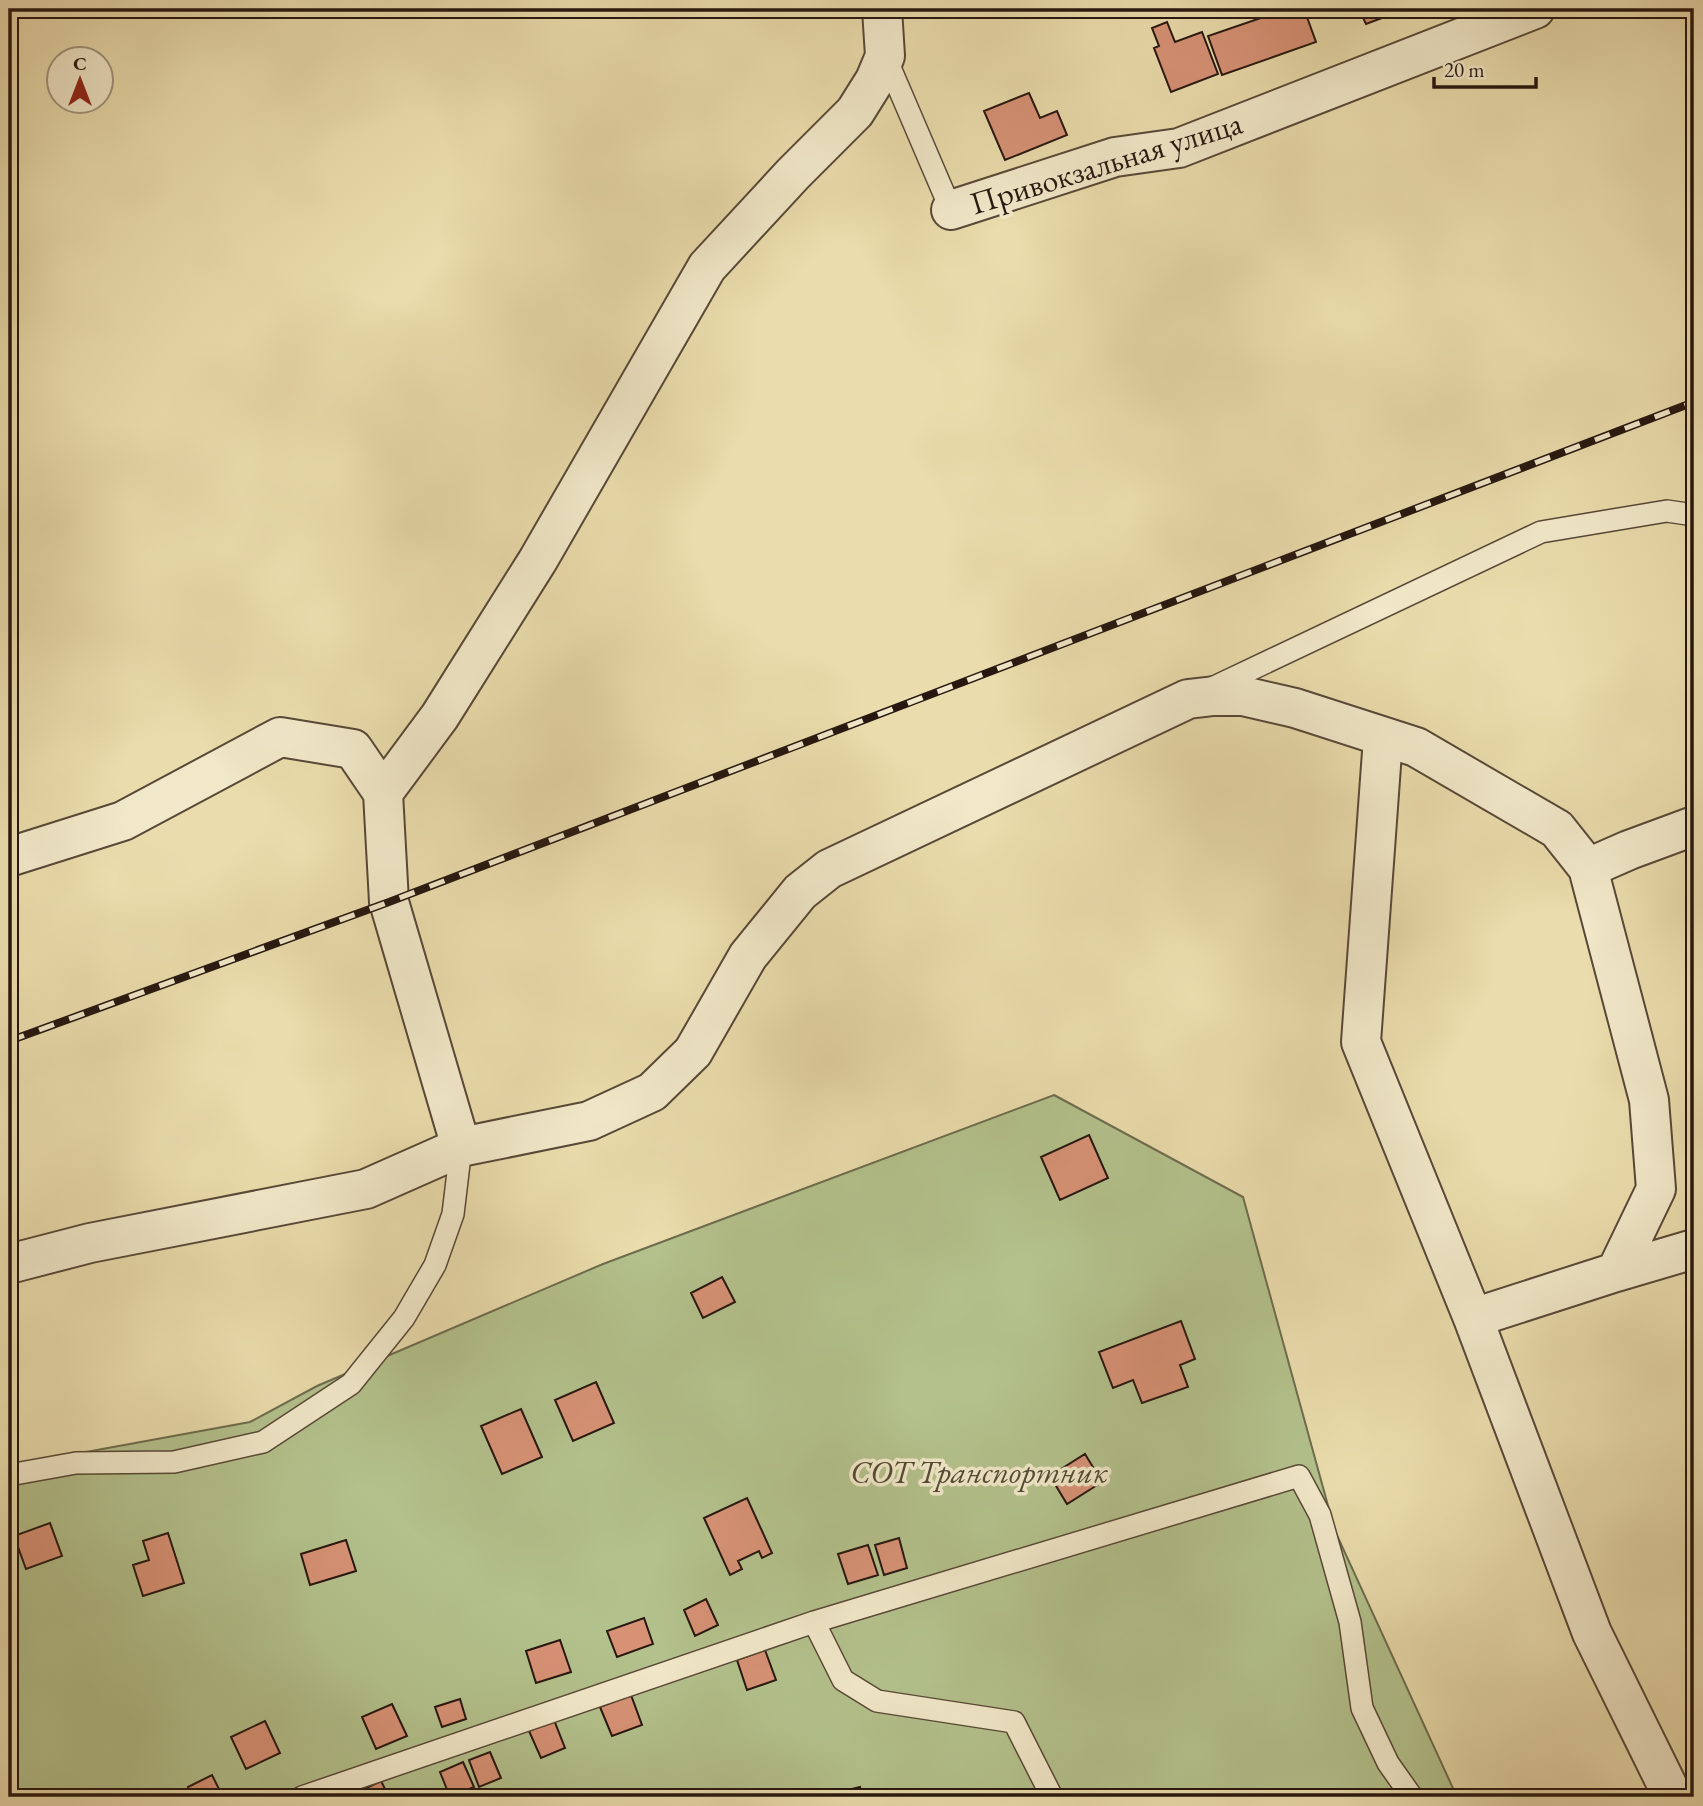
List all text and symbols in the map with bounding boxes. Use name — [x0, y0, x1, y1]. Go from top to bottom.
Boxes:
north arrow — [46, 46, 116, 116]
scale bar — [1434, 46, 1535, 90]
text: С — [73, 51, 87, 76]
text: 20 m — [1444, 56, 1485, 83]
street label: Привокзальная улица — [965, 102, 1247, 224]
park label: СОТ Транспортник — [850, 1451, 1109, 1493]

